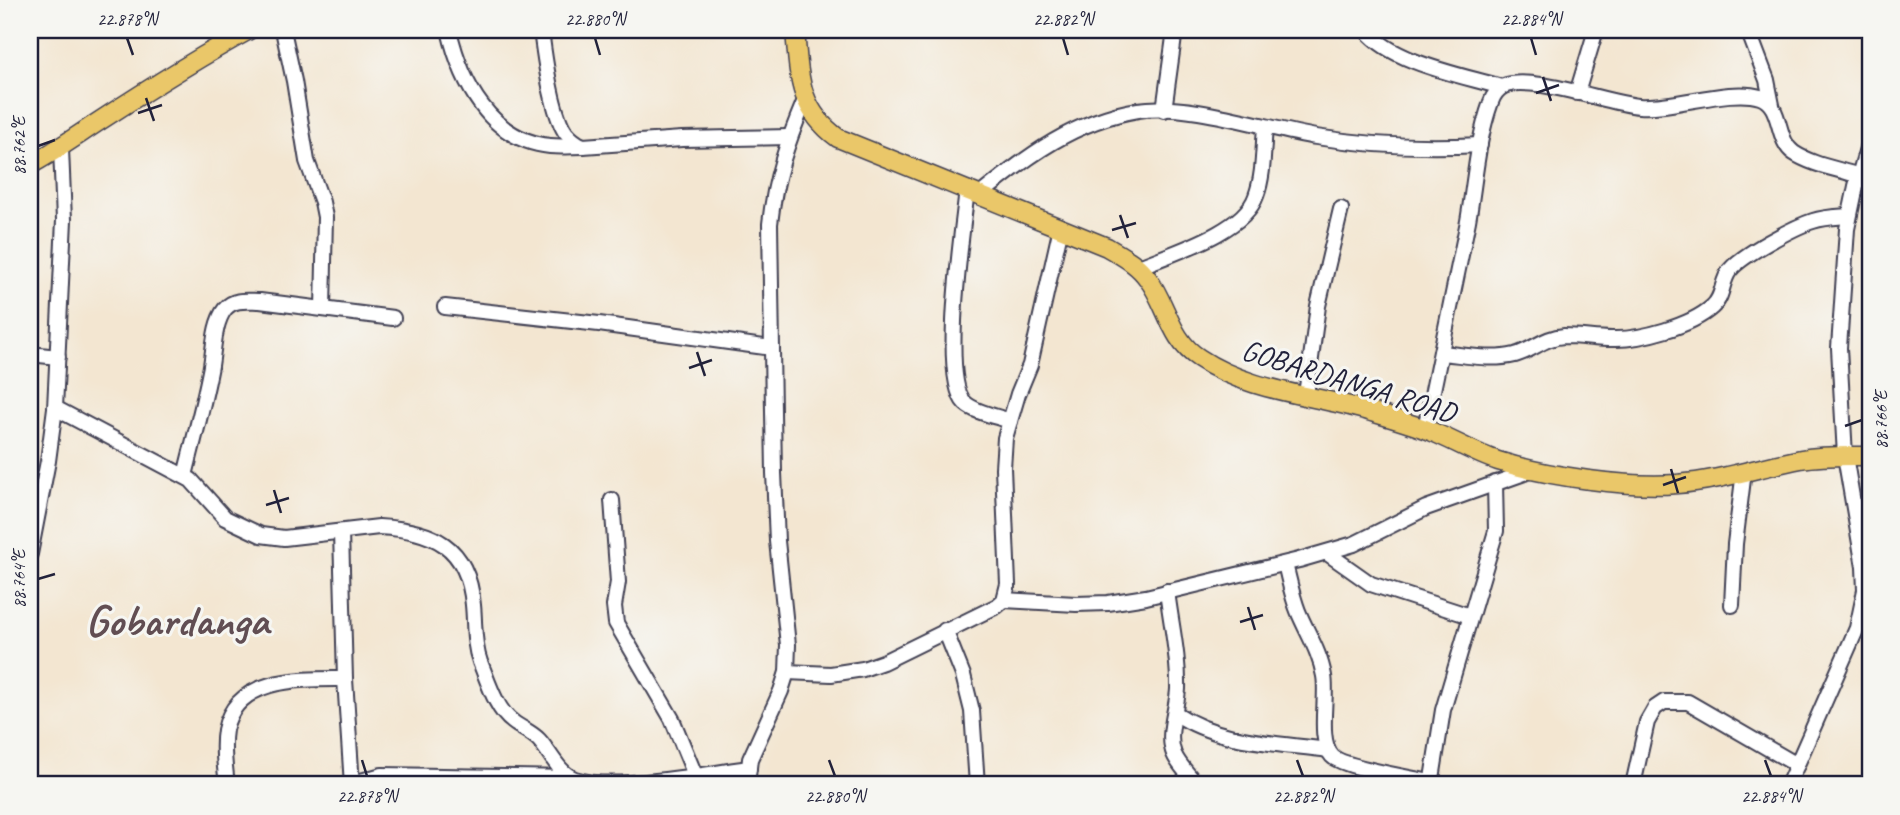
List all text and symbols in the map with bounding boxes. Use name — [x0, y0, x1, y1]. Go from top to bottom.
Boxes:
text: 22.878°N — [97, 8, 160, 30]
text: 22.880°N — [565, 8, 628, 30]
text: 22.882°N — [1033, 8, 1096, 30]
text: 22.884°N — [1501, 8, 1564, 30]
text: 88.762°E — [8, 114, 30, 175]
street label: GOBARDANGA ROAD — [1237, 330, 1463, 432]
text: 88.766°E — [1870, 388, 1892, 449]
text: 88.764°E — [8, 547, 30, 608]
district label: Gobardanga — [85, 593, 272, 648]
text: 22.878°N — [337, 785, 400, 807]
text: 22.880°N — [805, 785, 868, 807]
text: 22.882°N — [1273, 785, 1336, 807]
text: 22.884°N — [1741, 785, 1804, 807]

